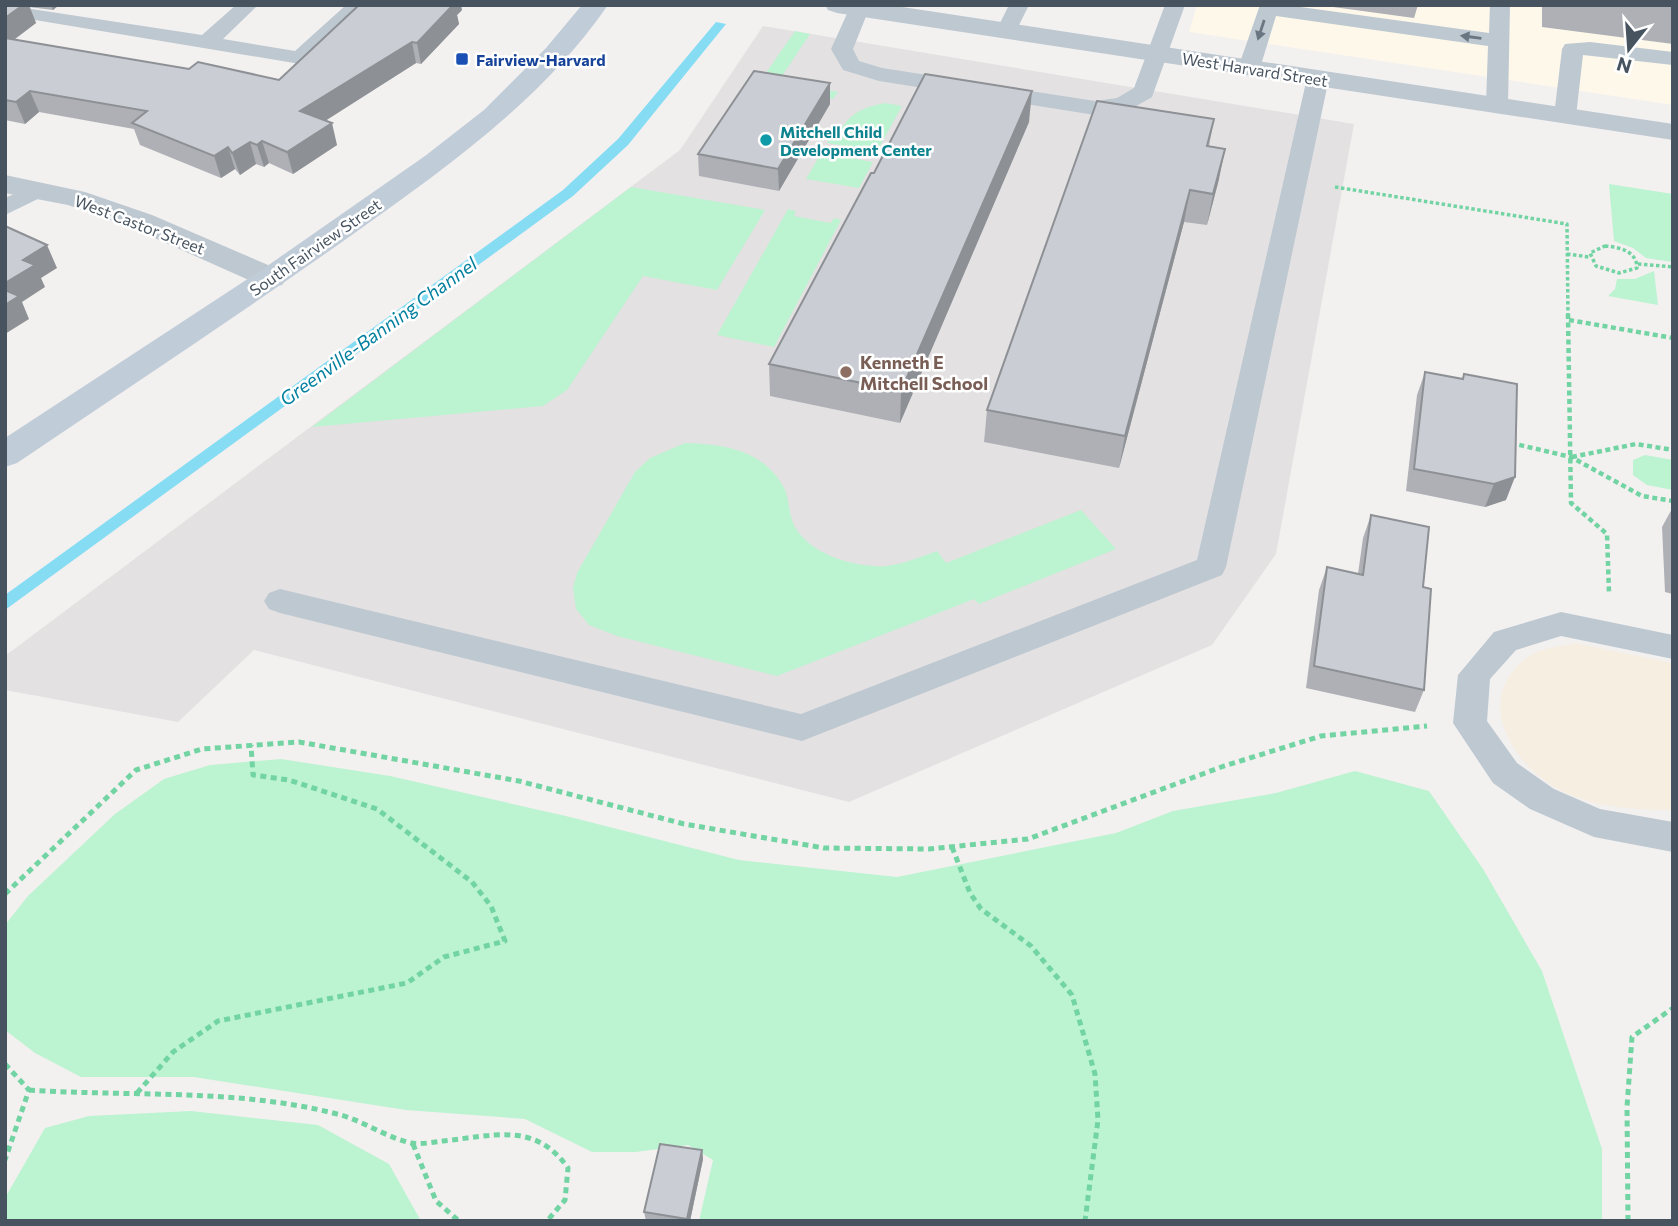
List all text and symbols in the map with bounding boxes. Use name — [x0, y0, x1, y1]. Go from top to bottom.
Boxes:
north arrow — [1594, 14, 1664, 84]
one-way arrow — [1255, 19, 1266, 40]
one-way arrow — [1460, 31, 1482, 42]
street label: West Harvard Street — [1181, 48, 1330, 90]
place label: Fairview-Harvard — [476, 50, 606, 69]
marker: Fairview-Harvard — [454, 51, 470, 67]
text: N — [1614, 53, 1634, 79]
place label: Mitchell Child Development Center — [780, 122, 932, 159]
marker: Mitchell Child Development Center — [758, 132, 774, 148]
street label: West Castor Street — [72, 190, 208, 258]
street label: South Fairview Street — [246, 194, 385, 300]
water label: Greenville-Banning Channel — [275, 251, 482, 410]
place label: Kenneth E Mitchell School — [860, 351, 988, 394]
marker: Kenneth E Mitchell School — [838, 364, 854, 380]

